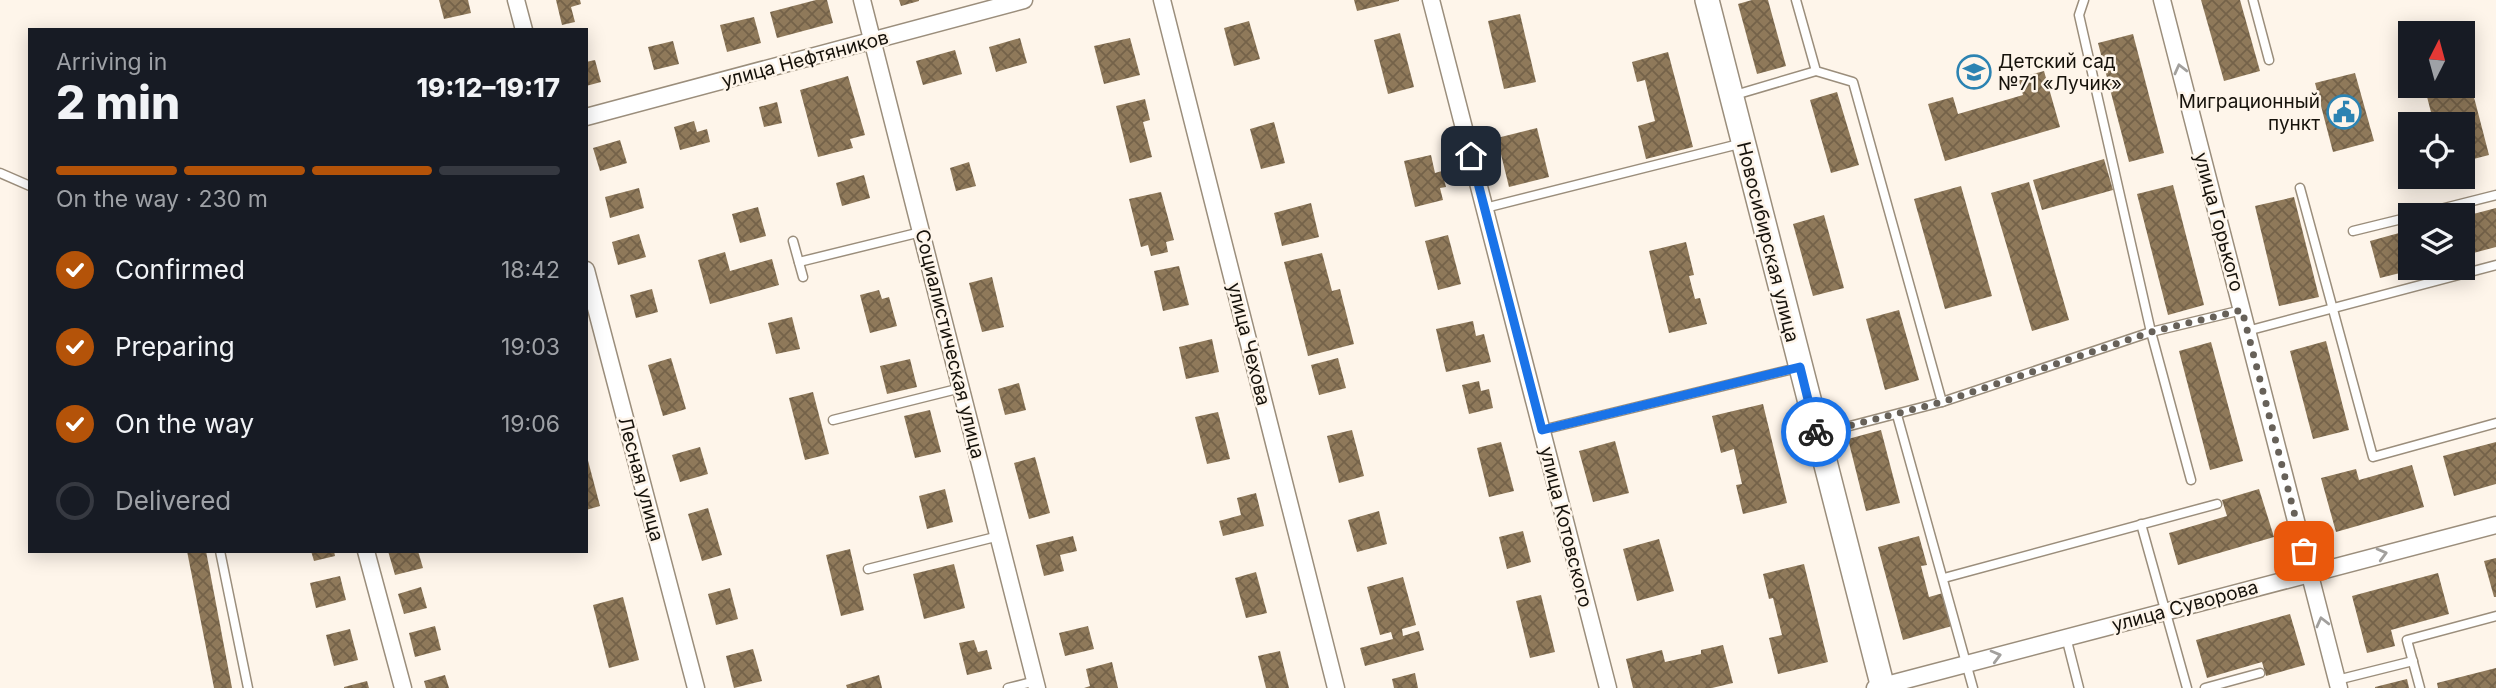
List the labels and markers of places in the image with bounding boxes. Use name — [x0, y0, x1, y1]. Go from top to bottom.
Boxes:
place label: Детский сад №71 «Лучик» — [1998, 50, 2122, 95]
school or university icon: Детский сад №71 «Лучик» — [1955, 53, 1993, 91]
place label: Миграционный пункт — [2179, 90, 2320, 135]
public building icon: Миграционный пункт — [2325, 93, 2363, 131]
pin — [1441, 126, 1501, 186]
pin — [2274, 521, 2334, 581]

